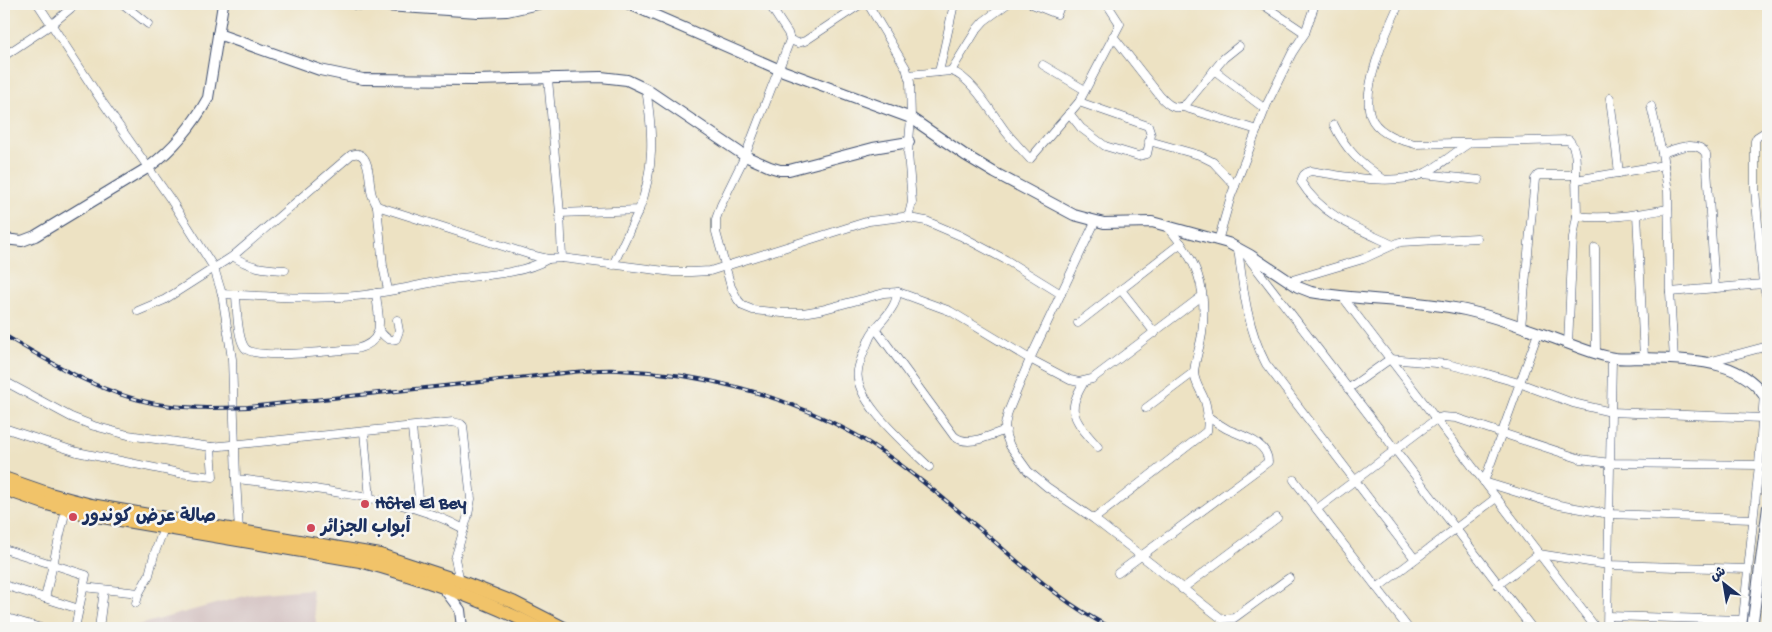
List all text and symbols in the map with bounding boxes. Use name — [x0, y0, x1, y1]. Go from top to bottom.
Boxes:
place label: Hôtel El Bey — [375, 494, 466, 515]
marker: Hôtel El Bey — [359, 498, 371, 510]
place label: صالة عرض كوندور — [81, 506, 216, 528]
marker: صالة عرض كوندور — [67, 511, 79, 523]
place label: أبواب الجزائر — [319, 515, 411, 539]
marker: أبواب الجزائر — [305, 522, 317, 534]
north arrow — [1700, 560, 1750, 610]
text: ش — [1708, 564, 1730, 586]

